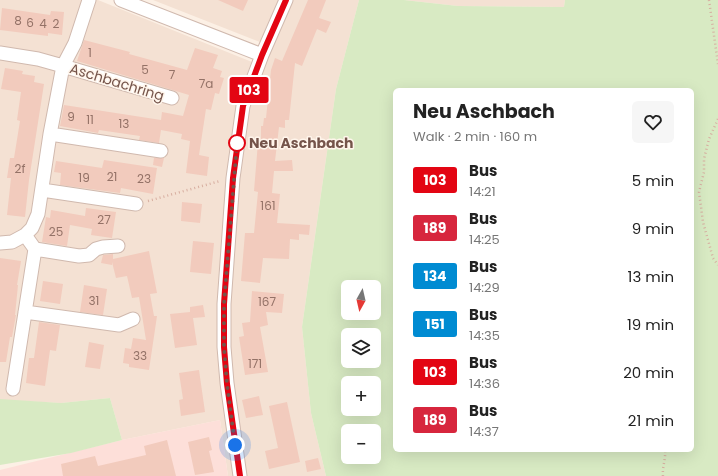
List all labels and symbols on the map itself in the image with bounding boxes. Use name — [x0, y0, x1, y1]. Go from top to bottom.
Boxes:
house number: 8 — [14, 12, 22, 29]
house number: 6 — [26, 14, 34, 31]
house number: 4 — [39, 15, 47, 32]
house number: 2 — [53, 15, 60, 32]
house number: 1 — [88, 44, 92, 61]
street label: Aschbachring — [67, 58, 167, 106]
house number: 5 — [141, 61, 149, 78]
house number: 7 — [169, 66, 176, 83]
house number: 7a — [199, 75, 213, 92]
line badge: 103 — [226, 77, 272, 103]
house number: 9 — [67, 108, 75, 125]
house number: 11 — [86, 111, 94, 128]
house number: 13 — [119, 115, 129, 132]
place label: Neu Aschbach — [249, 133, 354, 153]
marker: Neu Aschbach — [228, 134, 246, 152]
house number: 2f — [15, 160, 25, 177]
house number: 21 — [107, 168, 117, 185]
house number: 19 — [78, 169, 90, 186]
house number: 23 — [137, 170, 151, 187]
house number: 161 — [260, 197, 276, 214]
house number: 27 — [97, 211, 111, 228]
house number: 25 — [49, 223, 63, 240]
north arrow — [341, 280, 381, 320]
house number: 31 — [89, 292, 99, 309]
house number: 167 — [258, 293, 276, 310]
house number: 33 — [133, 347, 147, 364]
house number: 171 — [248, 355, 262, 372]
your location — [225, 435, 245, 455]

